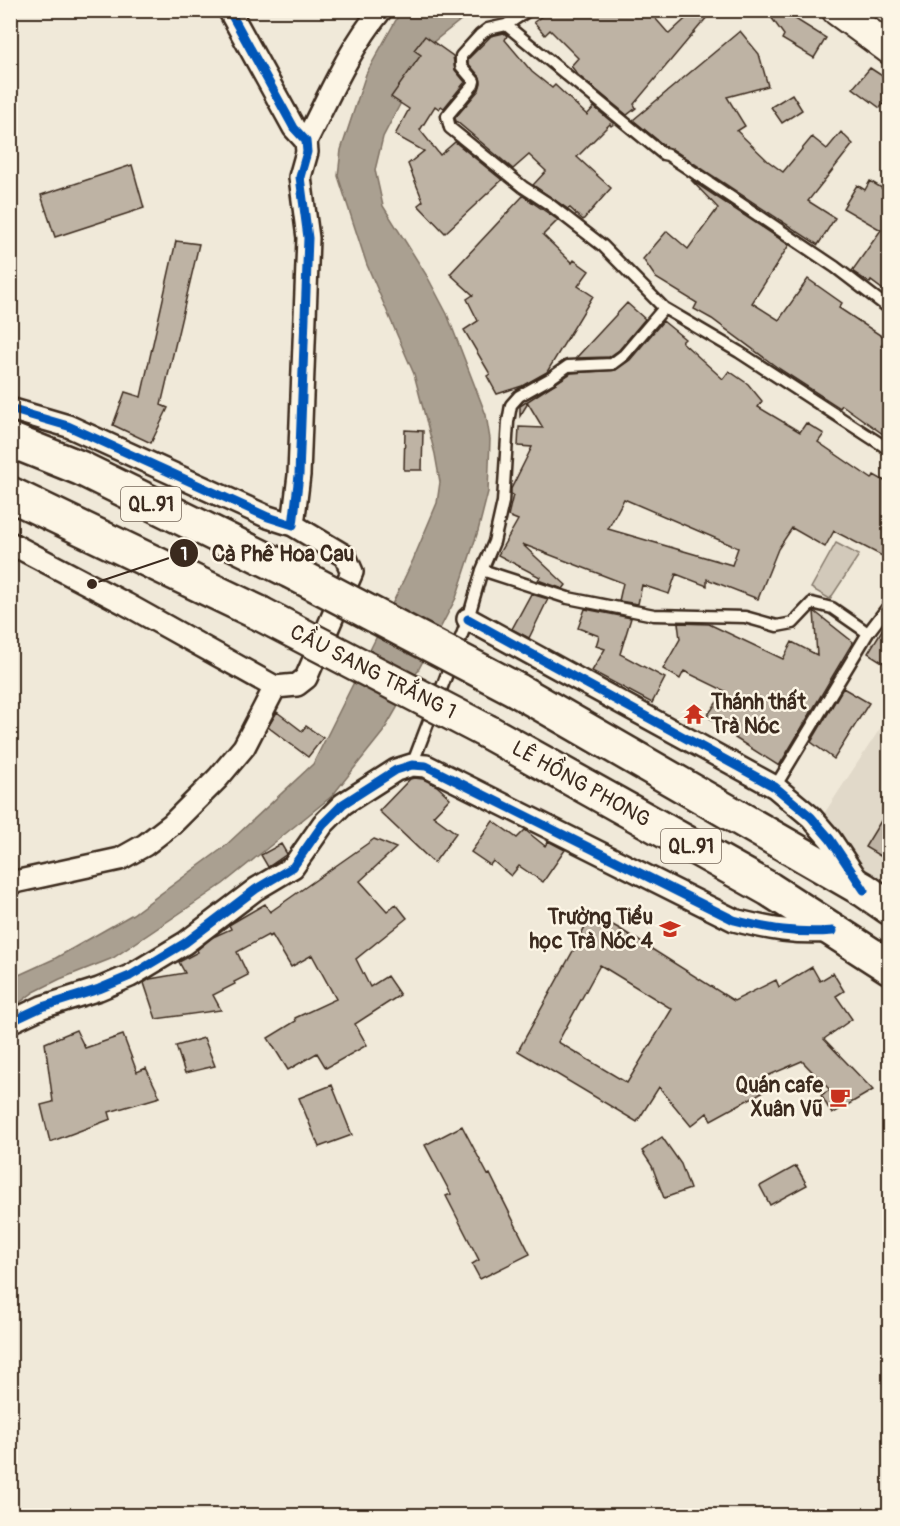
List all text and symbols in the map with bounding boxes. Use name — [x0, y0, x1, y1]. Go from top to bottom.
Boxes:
road number: QL.91 — [121, 487, 181, 521]
callout: Cà Phê Hoa Cau — [169, 533, 366, 573]
text: Cà Phê Hoa Cau — [212, 540, 354, 568]
text: 1 — [180, 543, 188, 566]
street label: CẦU SANG TRẮNG 1 — [285, 616, 462, 726]
place label: Thánh thất Trà Nóc — [710, 689, 807, 740]
temple icon: Thánh thất Trà Nóc — [682, 702, 706, 726]
street label: LÊ HỒNG PHONG — [507, 731, 657, 833]
road number: QL.91 — [661, 829, 721, 863]
place label: Trường Tiểu học Trà Nóc 4 — [530, 904, 654, 955]
school or university icon: Trường Tiểu học Trà Nóc 4 — [658, 917, 682, 941]
place label: Quán cafe Xuân Vũ — [735, 1072, 824, 1123]
cafe icon: Quán cafe Xuân Vũ — [828, 1085, 852, 1109]

